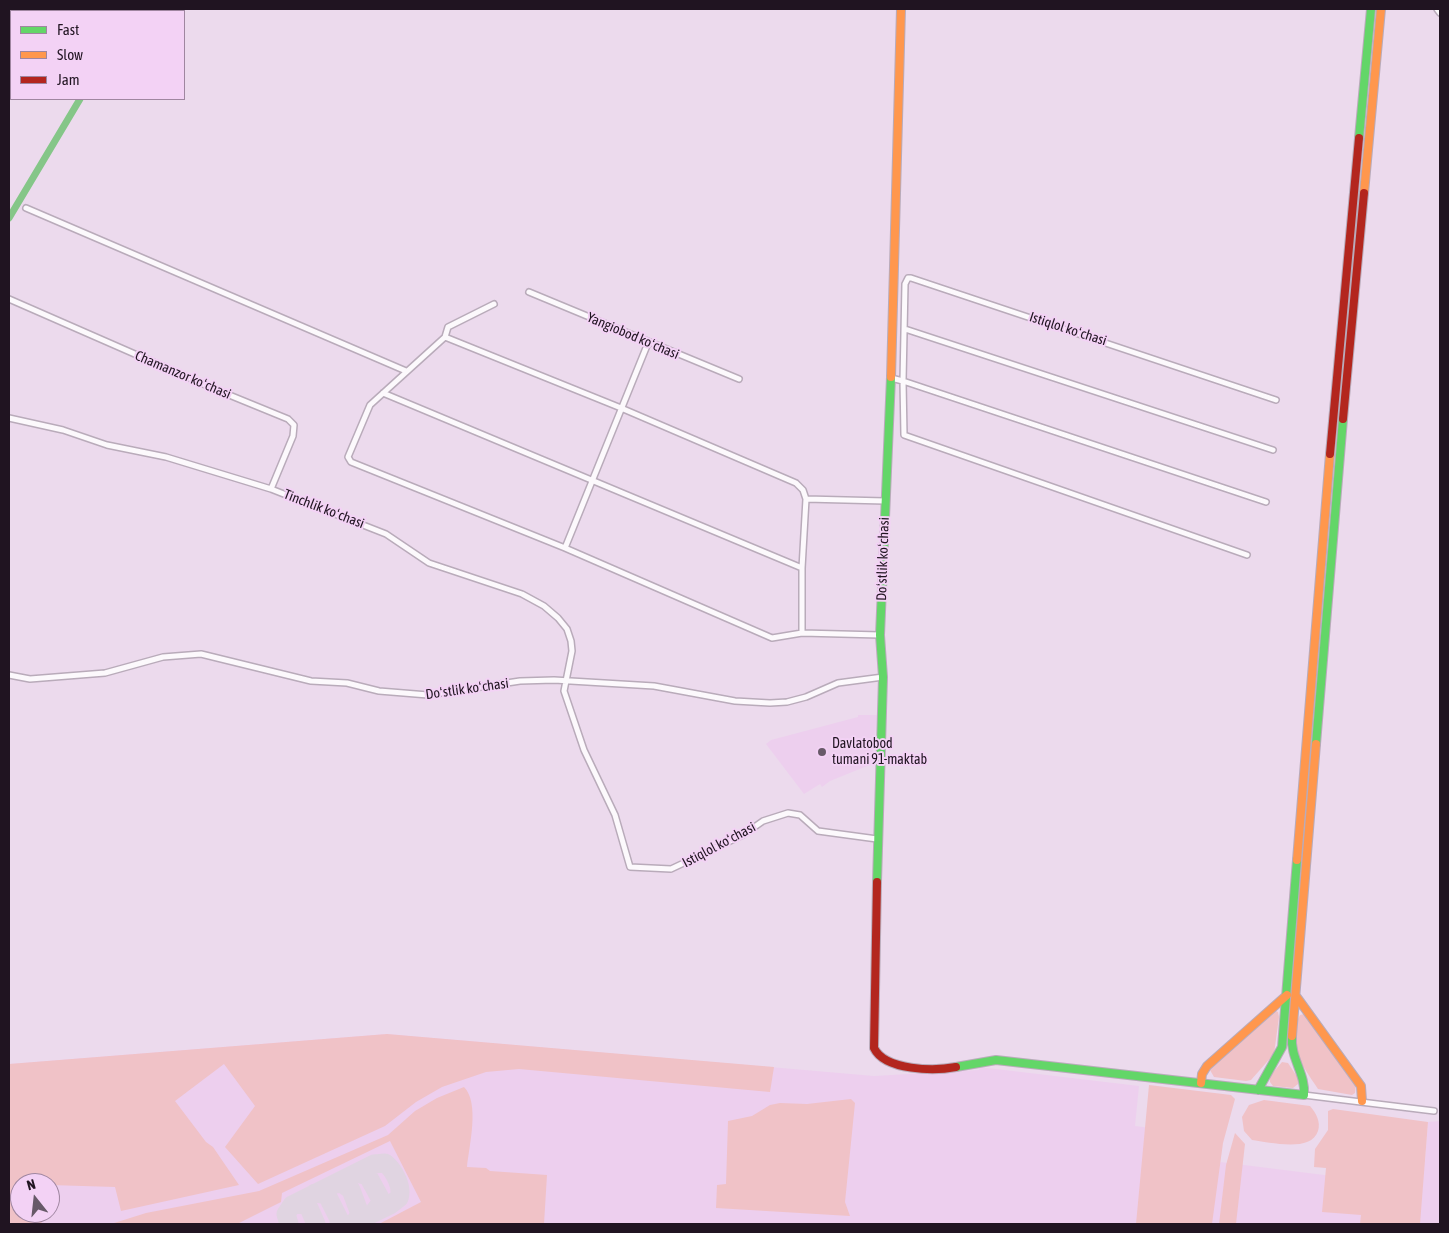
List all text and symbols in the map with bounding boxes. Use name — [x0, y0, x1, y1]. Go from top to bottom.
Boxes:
legend — [10, 10, 185, 100]
text: Fast — [57, 21, 79, 38]
text: Slow — [57, 46, 83, 63]
text: Jam — [57, 71, 80, 88]
street label: Yangiobod koʻchasi — [584, 309, 682, 363]
street label: Istiqlol koʻchasi — [1027, 309, 1109, 349]
street label: Chamanzor koʻchasi — [132, 347, 234, 403]
street label: Tinchlik koʻchasi — [281, 486, 367, 532]
street label: Doʻstlik koʻchasi — [873, 517, 893, 601]
street label: Doʻstlik koʻchasi — [424, 675, 510, 703]
place label: Davlatobod tumani 91-maktab — [832, 736, 927, 769]
marker: Davlatobod tumani 91-maktab — [816, 746, 828, 758]
street label: Istiqlol koʻchasi — [680, 819, 758, 871]
north arrow — [10, 1173, 60, 1223]
text: N — [25, 1176, 37, 1193]

